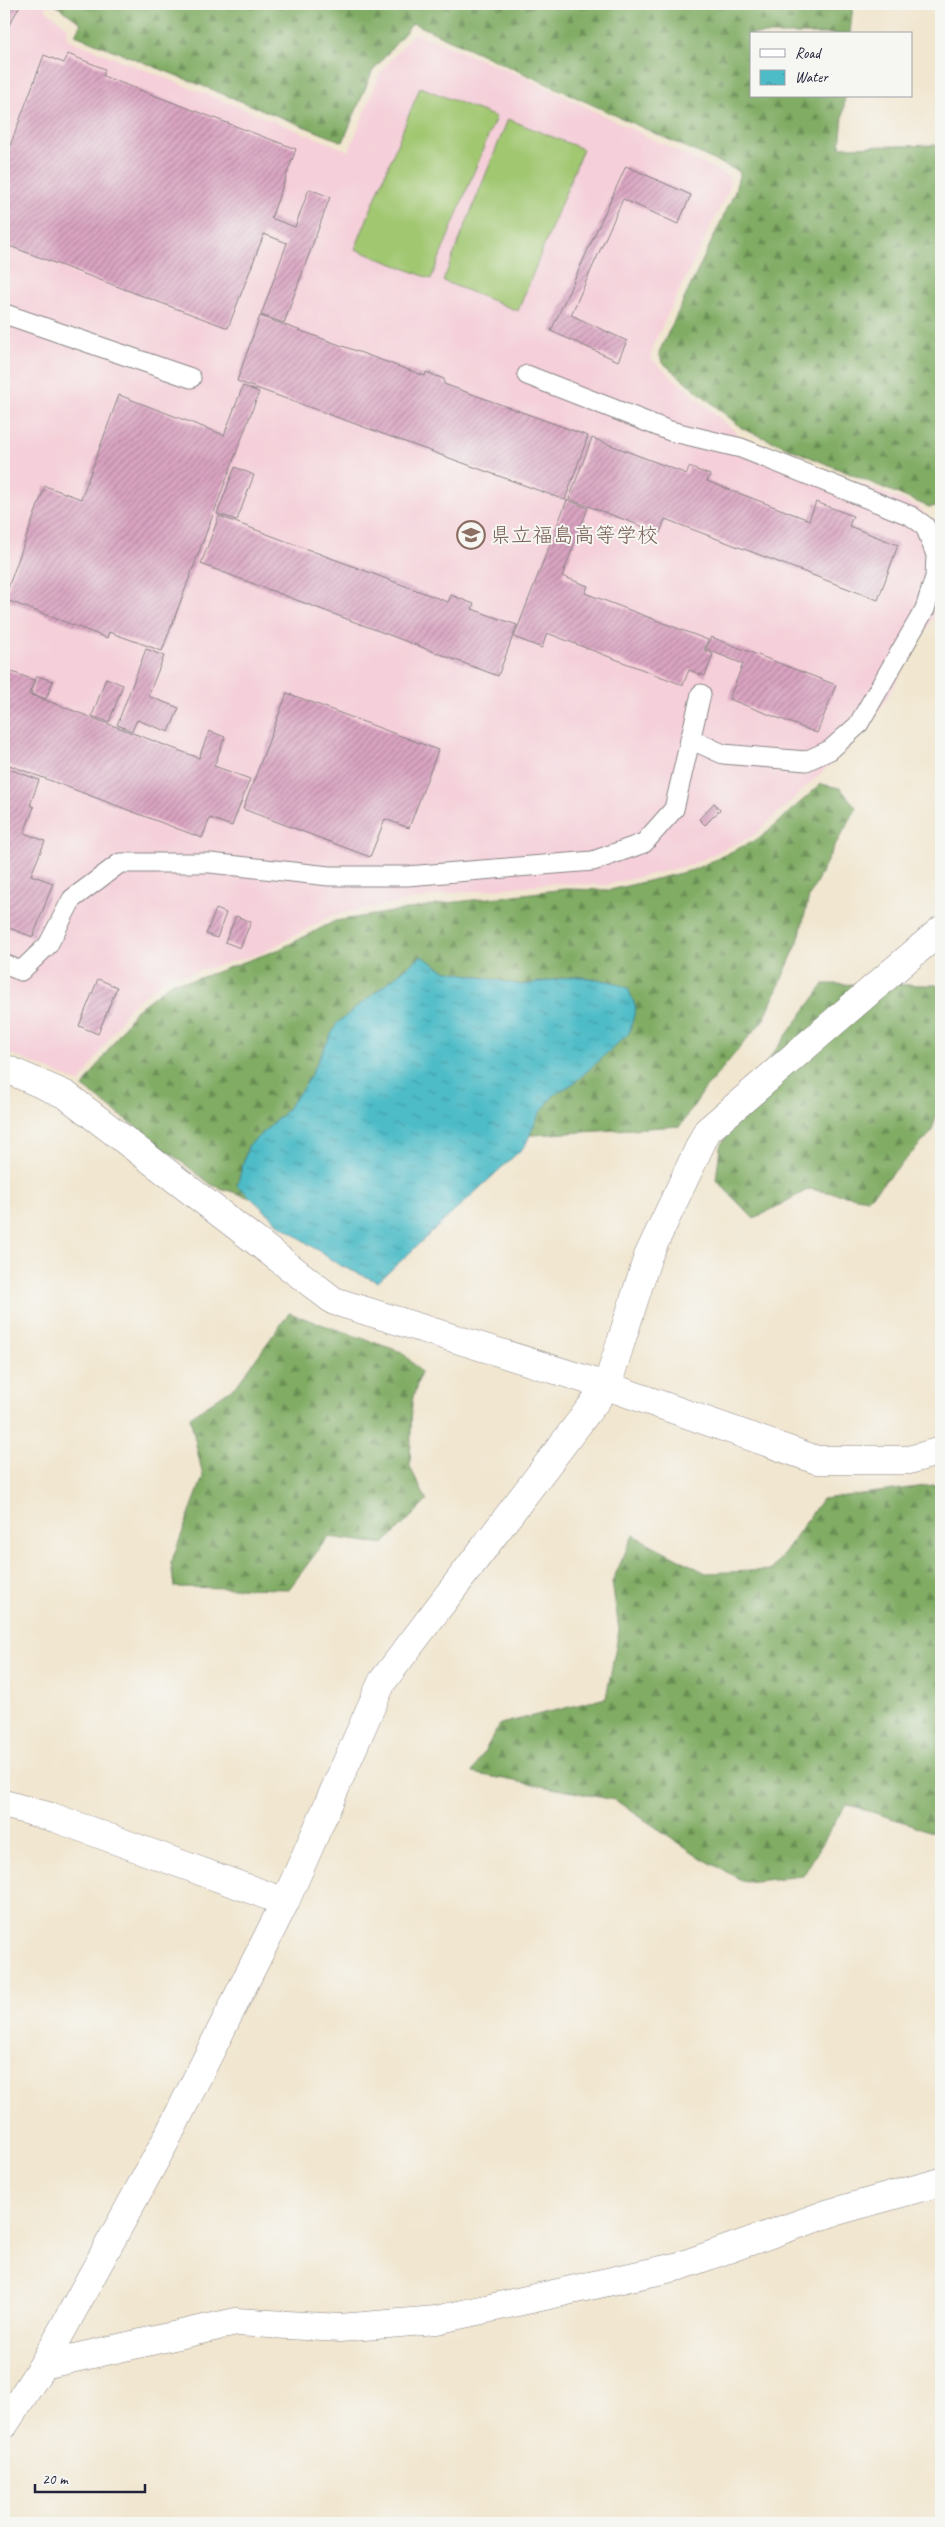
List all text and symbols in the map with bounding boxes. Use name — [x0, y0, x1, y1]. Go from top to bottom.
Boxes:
legend — [750, 32, 912, 98]
text: Road — [795, 44, 822, 63]
text: Water — [795, 68, 829, 87]
school or university icon: 県立福島高等学校 — [456, 520, 486, 550]
place label: 県立福島高等学校 — [490, 522, 658, 548]
scale bar — [35, 2462, 145, 2494]
text: 20 m — [42, 2470, 69, 2489]

